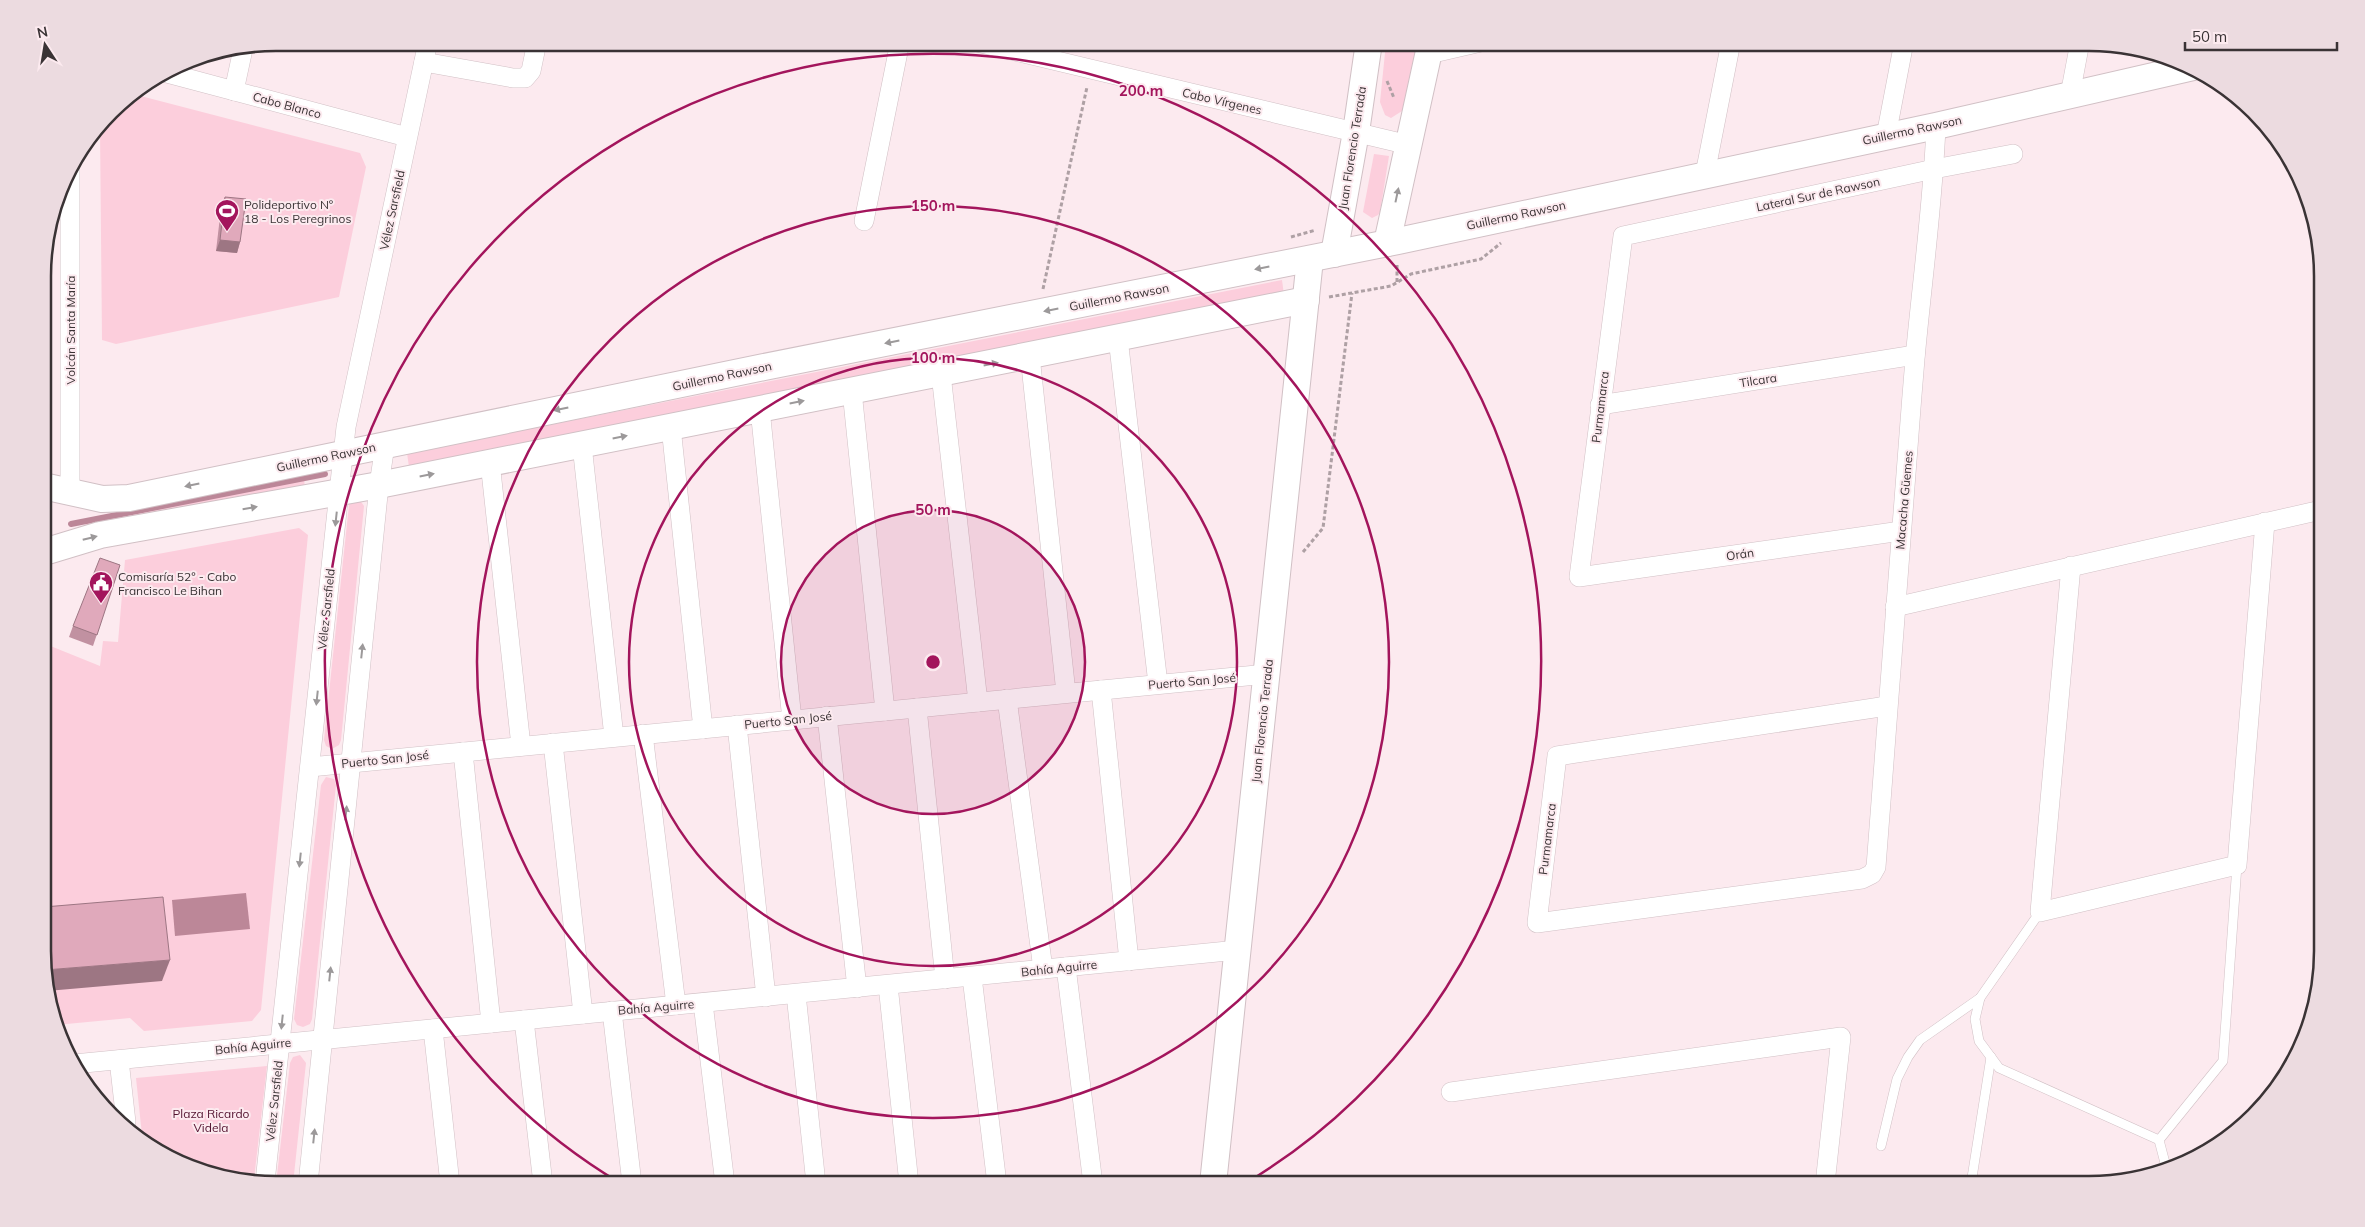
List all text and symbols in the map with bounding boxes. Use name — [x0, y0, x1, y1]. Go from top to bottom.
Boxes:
north arrow — [20, 20, 70, 70]
scale bar — [2185, 20, 2338, 52]
text: N — [35, 22, 49, 42]
text: 50 m — [2192, 27, 2227, 46]
text: 200 m — [1119, 81, 1163, 100]
street label: Cabo Vírgenes — [1181, 85, 1263, 117]
street label: Juan Florencio Terrada — [1335, 85, 1369, 211]
street label: Cabo Blanco — [251, 89, 323, 121]
street label: Guillermo Rawson — [1861, 112, 1963, 148]
street label: Vélez Sarsfield — [376, 169, 408, 251]
street label: Lateral Sur de Rawson — [1755, 174, 1881, 214]
one-way arrow — [1394, 187, 1402, 203]
text: 150 m — [911, 196, 955, 215]
place label: Polideportivo N° 18 - Los Peregrinos — [244, 197, 351, 226]
street label: Guillermo Rawson — [1465, 197, 1567, 233]
sports icon: Polideportivo N° 18 - Los Peregrinos — [214, 198, 240, 232]
one-way arrow — [1255, 264, 1270, 272]
street label: Volcán Santa María — [63, 276, 78, 384]
street label: Guillermo Rawson — [1068, 280, 1170, 314]
one-way arrow — [1043, 307, 1059, 315]
one-way arrow — [884, 338, 900, 346]
text: 100 m — [911, 348, 955, 367]
street label: Guillermo Rawson — [671, 358, 773, 394]
one-way arrow — [983, 359, 999, 367]
street label: Purmamarca — [1588, 370, 1612, 444]
street label: Tilcara — [1738, 370, 1778, 390]
one-way arrow — [789, 398, 805, 406]
one-way arrow — [554, 405, 569, 413]
one-way arrow — [613, 433, 628, 441]
street label: Guillermo Rawson — [275, 439, 377, 475]
street label: Macacha Güemes — [1892, 450, 1916, 550]
one-way arrow — [419, 471, 435, 479]
one-way arrow — [185, 481, 200, 489]
text: 50 m — [915, 500, 951, 519]
one-way arrow — [242, 504, 258, 512]
one-way arrow — [332, 512, 340, 528]
one-way arrow — [83, 534, 98, 542]
street label: Orán — [1725, 545, 1755, 563]
street label: Vélez Sarsfield — [314, 568, 338, 650]
place label: Comisaría 52° - Cabo Francisco Le Bihan — [118, 569, 236, 598]
public building icon: Comisaría 52° - Cabo Francisco Le Bihan — [88, 570, 114, 604]
one-way arrow — [358, 643, 366, 659]
centre of rings — [924, 653, 942, 671]
street label: Juan Florencio Terrada — [1248, 658, 1276, 784]
street label: Puerto San José — [1147, 670, 1237, 692]
one-way arrow — [313, 691, 321, 707]
street label: Puerto San José — [743, 708, 833, 732]
street label: Puerto San José — [340, 747, 430, 771]
street label: Purmamarca — [1535, 802, 1559, 876]
one-way arrow — [342, 804, 350, 820]
one-way arrow — [296, 852, 304, 868]
street label: Bahía Aguirre — [1020, 957, 1098, 979]
one-way arrow — [326, 966, 334, 982]
street label: Bahía Aguirre — [617, 996, 695, 1018]
one-way arrow — [278, 1014, 286, 1030]
street label: Bahía Aguirre — [214, 1035, 292, 1057]
street label: Vélez Sarsfield — [262, 1060, 286, 1142]
park label: Plaza Ricardo Videla — [173, 1106, 250, 1135]
one-way arrow — [310, 1128, 318, 1144]

